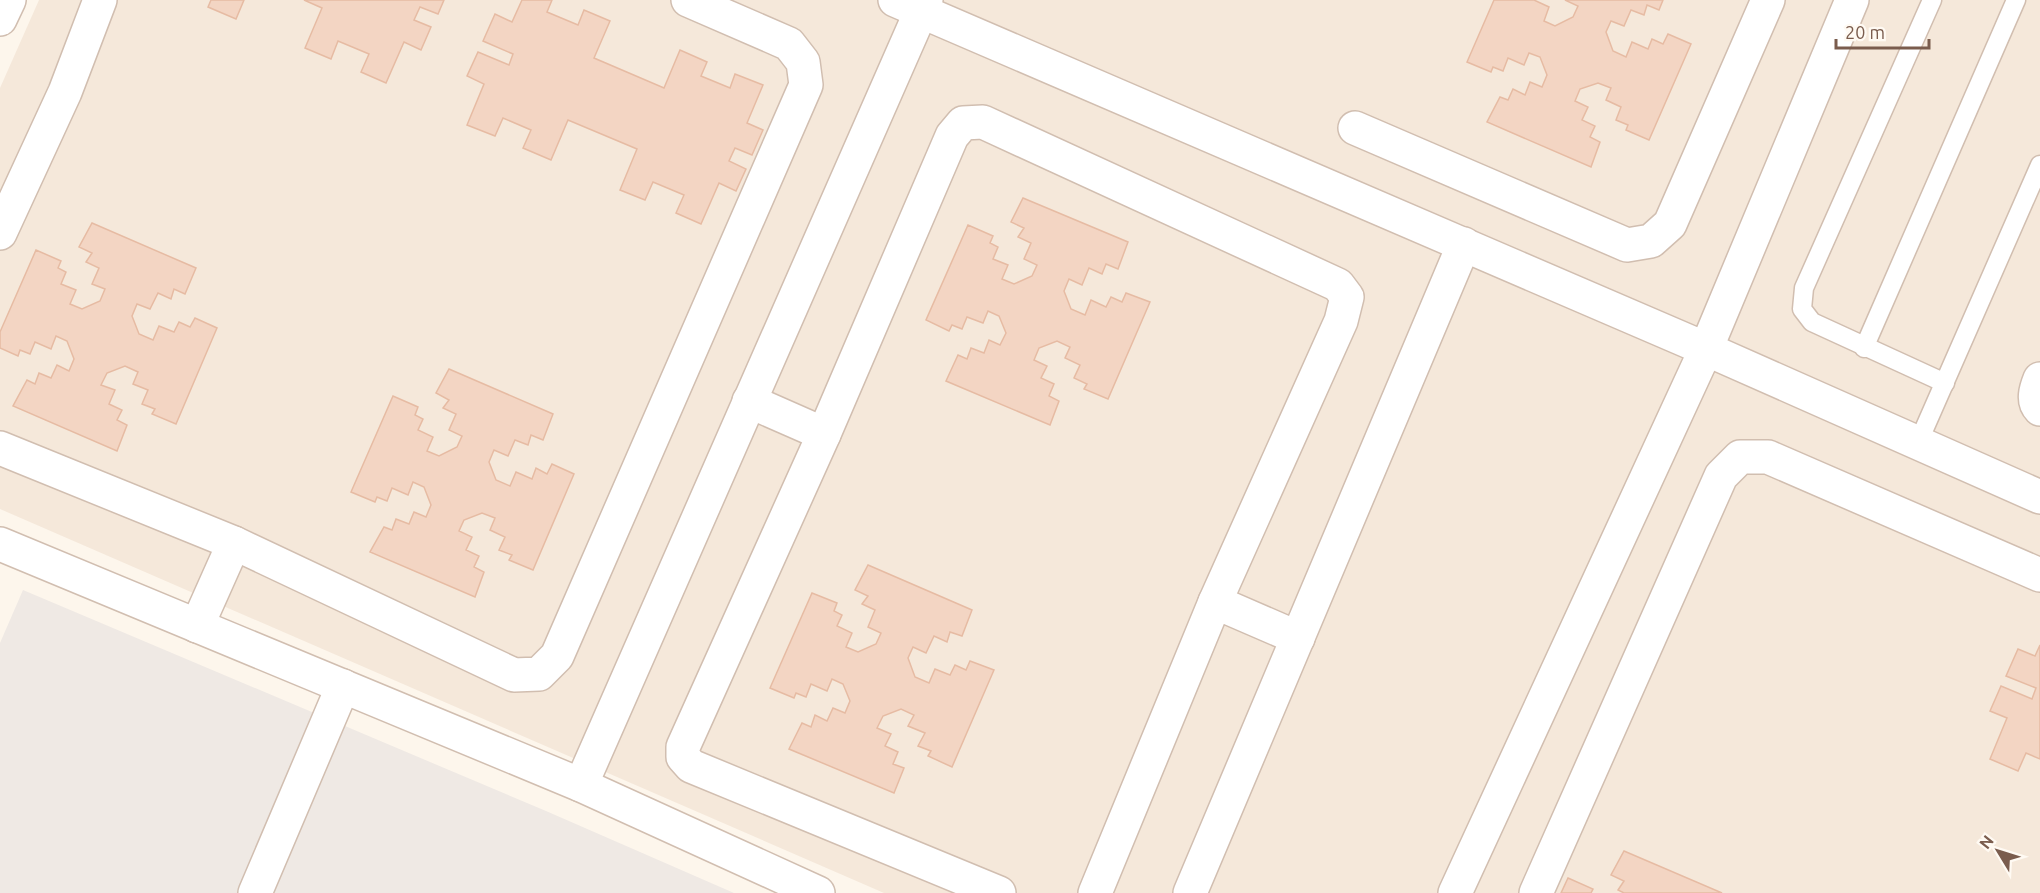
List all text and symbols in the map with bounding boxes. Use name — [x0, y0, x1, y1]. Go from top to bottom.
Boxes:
scale bar — [1836, 12, 1929, 50]
text: 20 m — [1845, 22, 1885, 42]
north arrow — [1968, 821, 2028, 881]
text: N — [1975, 832, 1997, 852]

